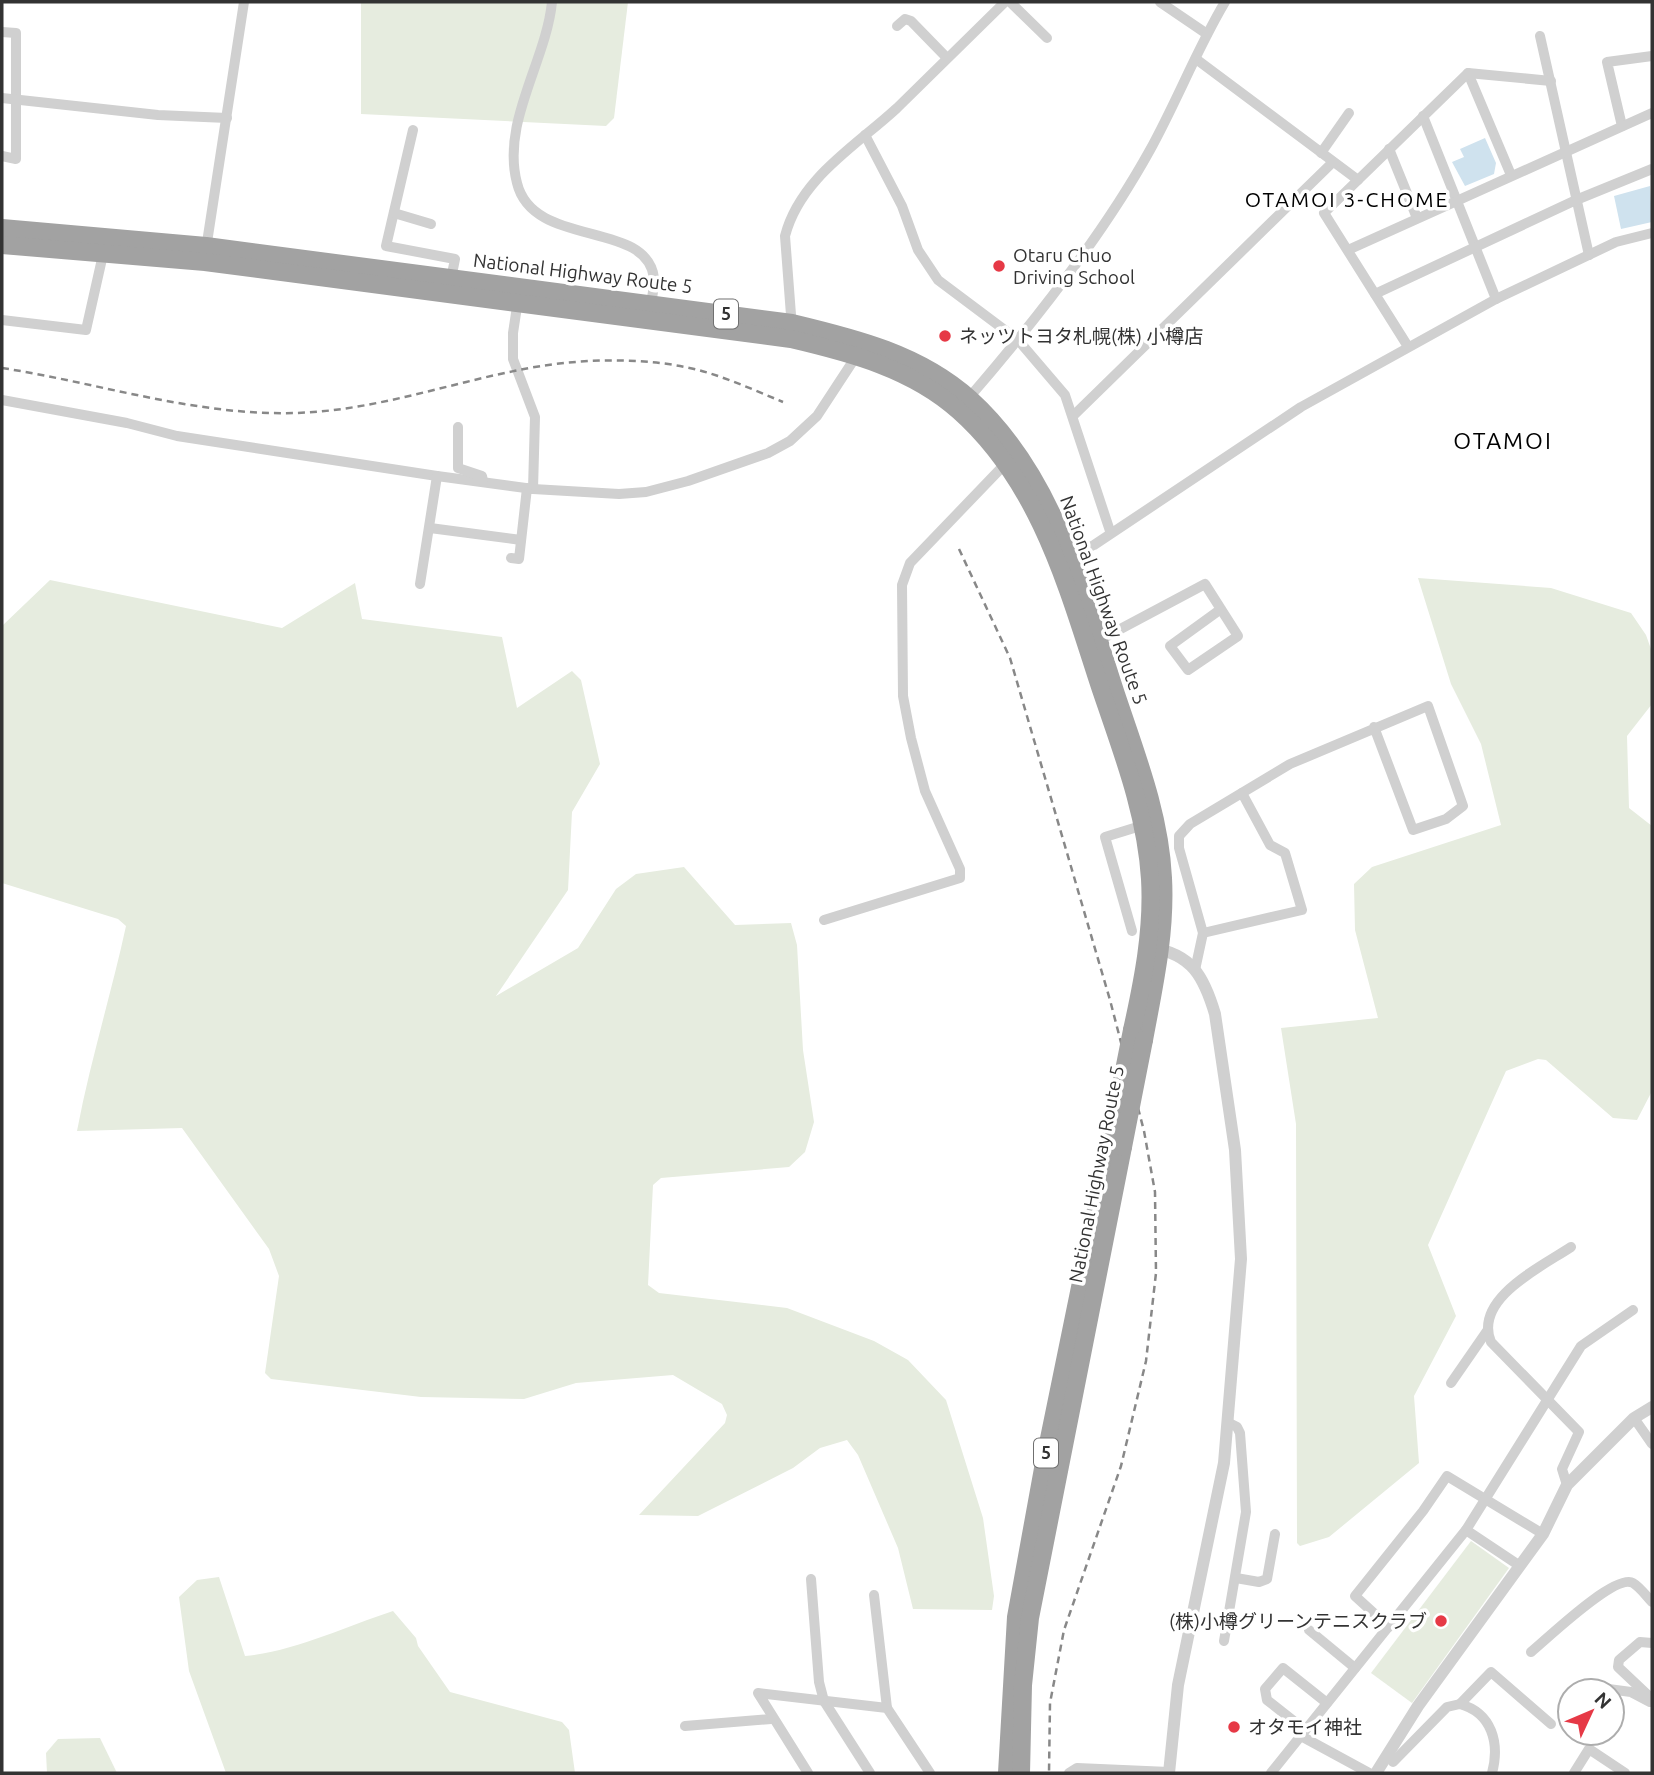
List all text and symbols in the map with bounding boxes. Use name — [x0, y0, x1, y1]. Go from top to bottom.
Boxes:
district label: OTAMOI 3-CHOME — [1245, 187, 1449, 211]
place label: Otaru Chuo Driving School — [1013, 244, 1135, 288]
street label: National Highway Route 5 — [472, 249, 694, 297]
marker: Otaru Chuo Driving School — [991, 258, 1007, 274]
road number: 5 — [714, 300, 738, 328]
place label: ネッツトヨタ札幌(株) 小樽店 — [959, 325, 1203, 347]
marker: ネッツトヨタ札幌(株) 小樽店 — [937, 328, 953, 344]
district label: OTAMOI — [1453, 428, 1553, 453]
street label: National Highway Route 5 — [1056, 492, 1152, 708]
street label: National Highway Route 5 — [1064, 1064, 1128, 1284]
road number: 5 — [1034, 1438, 1058, 1468]
place label: (株)小樽グリーンテニスクラブ — [1169, 1610, 1427, 1632]
marker: (株)小樽グリーンテニスクラブ — [1433, 1613, 1449, 1629]
north arrow — [1556, 1677, 1626, 1747]
text: N — [1590, 1687, 1616, 1713]
place label: オタモイ神社 — [1248, 1716, 1362, 1738]
marker: オタモイ神社 — [1226, 1719, 1242, 1735]

